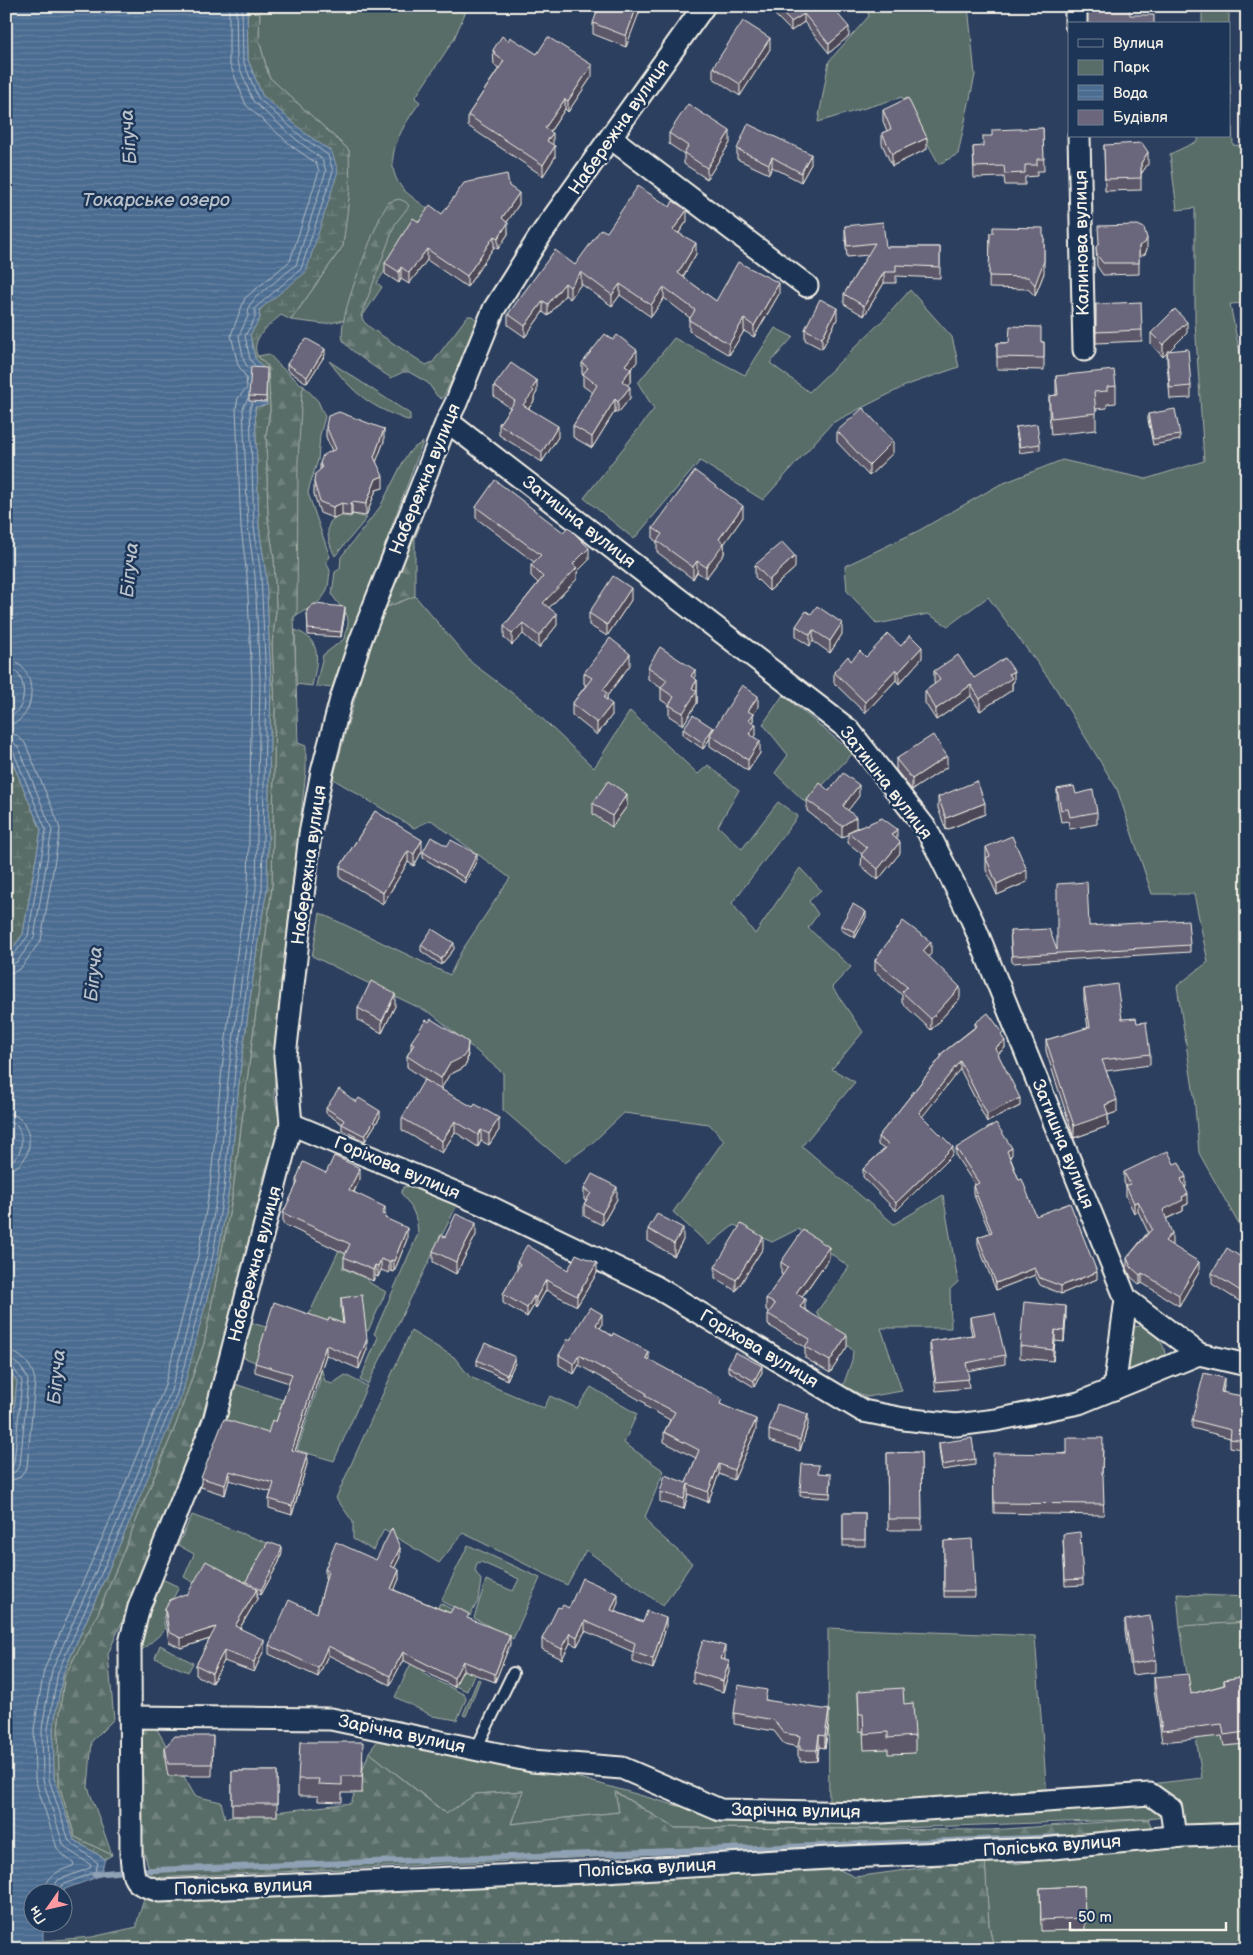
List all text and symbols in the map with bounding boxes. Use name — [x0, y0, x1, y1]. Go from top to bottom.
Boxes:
legend — [1068, 22, 1230, 138]
text: Вулиця — [1113, 34, 1164, 53]
street label: Набережна вулиця — [564, 55, 674, 199]
text: Парк — [1113, 58, 1150, 77]
text: Вода — [1113, 84, 1148, 103]
text: Будівля — [1113, 108, 1168, 127]
water label: Бігуча — [116, 109, 142, 165]
street label: Калинова вулиця — [1070, 170, 1094, 316]
water label: Токарське озеро — [82, 189, 230, 212]
street label: Набережна вулиця — [385, 400, 465, 558]
street label: Затишна вулиця — [518, 471, 640, 573]
water label: Бігуча — [116, 542, 144, 598]
street label: Затишна вулиця — [835, 722, 937, 844]
street label: Набережна вулиця — [287, 784, 331, 946]
water label: Бігуча — [80, 946, 108, 1002]
street label: Затишна вулиця — [1027, 1076, 1099, 1212]
street label: Горіхова вулиця — [331, 1132, 463, 1204]
street label: Набережна вулиця — [224, 1184, 286, 1344]
street label: Горіхова вулиця — [696, 1305, 822, 1393]
water label: Бігуча — [43, 1349, 71, 1405]
street label: Зарічна вулиця — [337, 1710, 467, 1758]
street label: Зарічна вулиця — [731, 1799, 861, 1823]
street label: Поліська вулиця — [982, 1831, 1122, 1861]
street label: Поліська вулиця — [577, 1854, 717, 1882]
street label: Поліська вулиця — [173, 1874, 313, 1900]
north arrow — [22, 1882, 72, 1932]
scale bar — [1070, 1900, 1227, 1932]
text: Пн — [25, 1902, 50, 1927]
text: 50 m — [1078, 1908, 1112, 1927]

